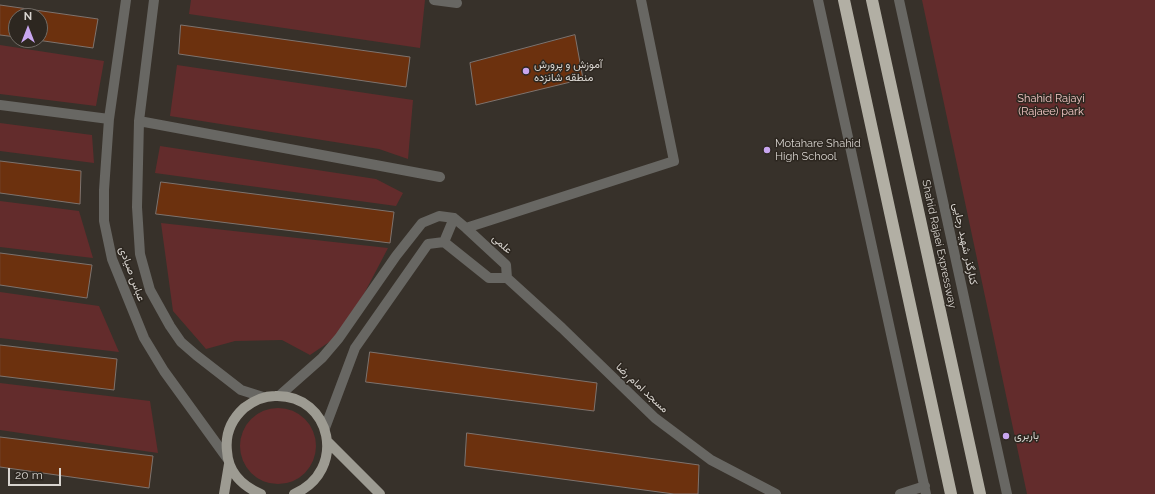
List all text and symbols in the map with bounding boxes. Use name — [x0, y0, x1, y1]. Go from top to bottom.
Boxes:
north arrow — [8, 8, 48, 48]
text: N — [24, 10, 32, 23]
place label: آموزش و پرورش منطقه شانزده — [534, 58, 602, 84]
marker: آموزش و پرورش منطقه شانزده — [521, 66, 531, 76]
park label: Shahid Rajayi (Rajaee) park — [1017, 92, 1085, 118]
place label: Motahare Shahid High School — [775, 137, 861, 163]
marker: Motahare Shahid High School — [762, 145, 772, 155]
street label: Shahid Rajaei Expressway — [919, 179, 959, 309]
street label: کنارگذر شهید رجایی — [950, 202, 980, 286]
street label: علمی — [489, 231, 515, 257]
street label: عباس صیادی — [116, 245, 148, 303]
street label: مسجد امام رضا — [613, 360, 671, 416]
place label: باربری — [1014, 429, 1039, 443]
marker: باربری — [1001, 431, 1011, 441]
scale bar — [10, 460, 63, 486]
text: 20 m — [15, 468, 43, 482]

